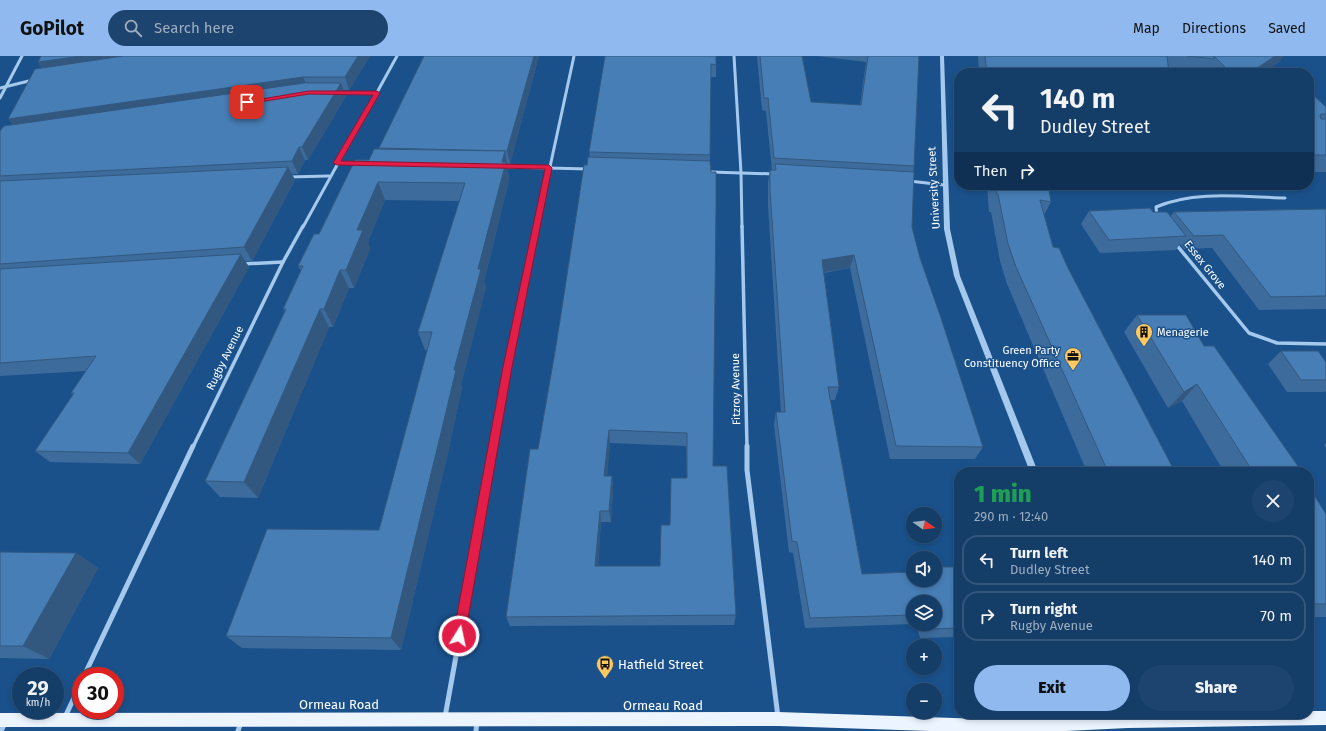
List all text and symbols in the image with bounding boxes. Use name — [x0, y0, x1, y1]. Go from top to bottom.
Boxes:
search box — [108, 10, 388, 46]
text: GoPilot — [20, 17, 84, 40]
icon: search — [122, 17, 144, 39]
text: Search here — [154, 19, 234, 37]
text: Map — [1133, 20, 1160, 37]
text: Directions — [1182, 20, 1246, 37]
text: Saved — [1268, 20, 1306, 37]
text: 140 m — [1040, 82, 1116, 115]
icon: left — [974, 84, 1026, 136]
pin — [230, 85, 264, 119]
icon: arrive — [236, 91, 258, 113]
text: Dudley Street — [1040, 116, 1150, 138]
street label: University Street — [925, 146, 943, 230]
icon: right — [1016, 160, 1038, 182]
text: Then — [974, 162, 1008, 180]
street label: Essex Grove — [1181, 238, 1229, 292]
building icon: Menagerie — [1134, 322, 1154, 347]
street label: Rugby Avenue — [204, 324, 246, 392]
place label: Menagerie — [1157, 326, 1209, 339]
place label: Green Party Constituency Office — [964, 344, 1061, 370]
office icon: Green Party Constituency Office — [1063, 346, 1083, 371]
street label: Fitzroy Avenue — [729, 353, 743, 425]
text: 1 min — [974, 480, 1032, 508]
button: close — [1252, 480, 1294, 522]
north arrow — [906, 507, 942, 543]
map controls — [906, 507, 942, 719]
text: 290 m · 12:40 — [974, 509, 1048, 524]
text: Turn left — [1010, 544, 1068, 562]
icon: left — [976, 549, 998, 571]
button: sound — [906, 551, 942, 587]
text: 140 m — [1252, 551, 1292, 569]
text: Dudley Street — [1010, 562, 1090, 577]
button: layers — [906, 595, 942, 631]
text: Turn right — [1010, 600, 1077, 618]
icon: right — [976, 605, 998, 627]
text: 70 m — [1260, 607, 1292, 625]
position arrow — [438, 615, 480, 657]
text: Rugby Avenue — [1010, 618, 1093, 633]
button: + — [906, 639, 942, 675]
bus stop icon: Hatfield Street — [595, 654, 615, 679]
place label: Hatfield Street — [618, 657, 704, 672]
button: Exit — [974, 665, 1130, 711]
button: Share — [1138, 665, 1294, 711]
speed limit sign: 30 — [72, 667, 124, 719]
text: 29 — [27, 676, 49, 700]
button: − — [906, 683, 942, 719]
text: km/h — [26, 697, 50, 709]
street label: Ormeau Road — [299, 697, 379, 712]
street label: Ormeau Road — [623, 698, 703, 713]

